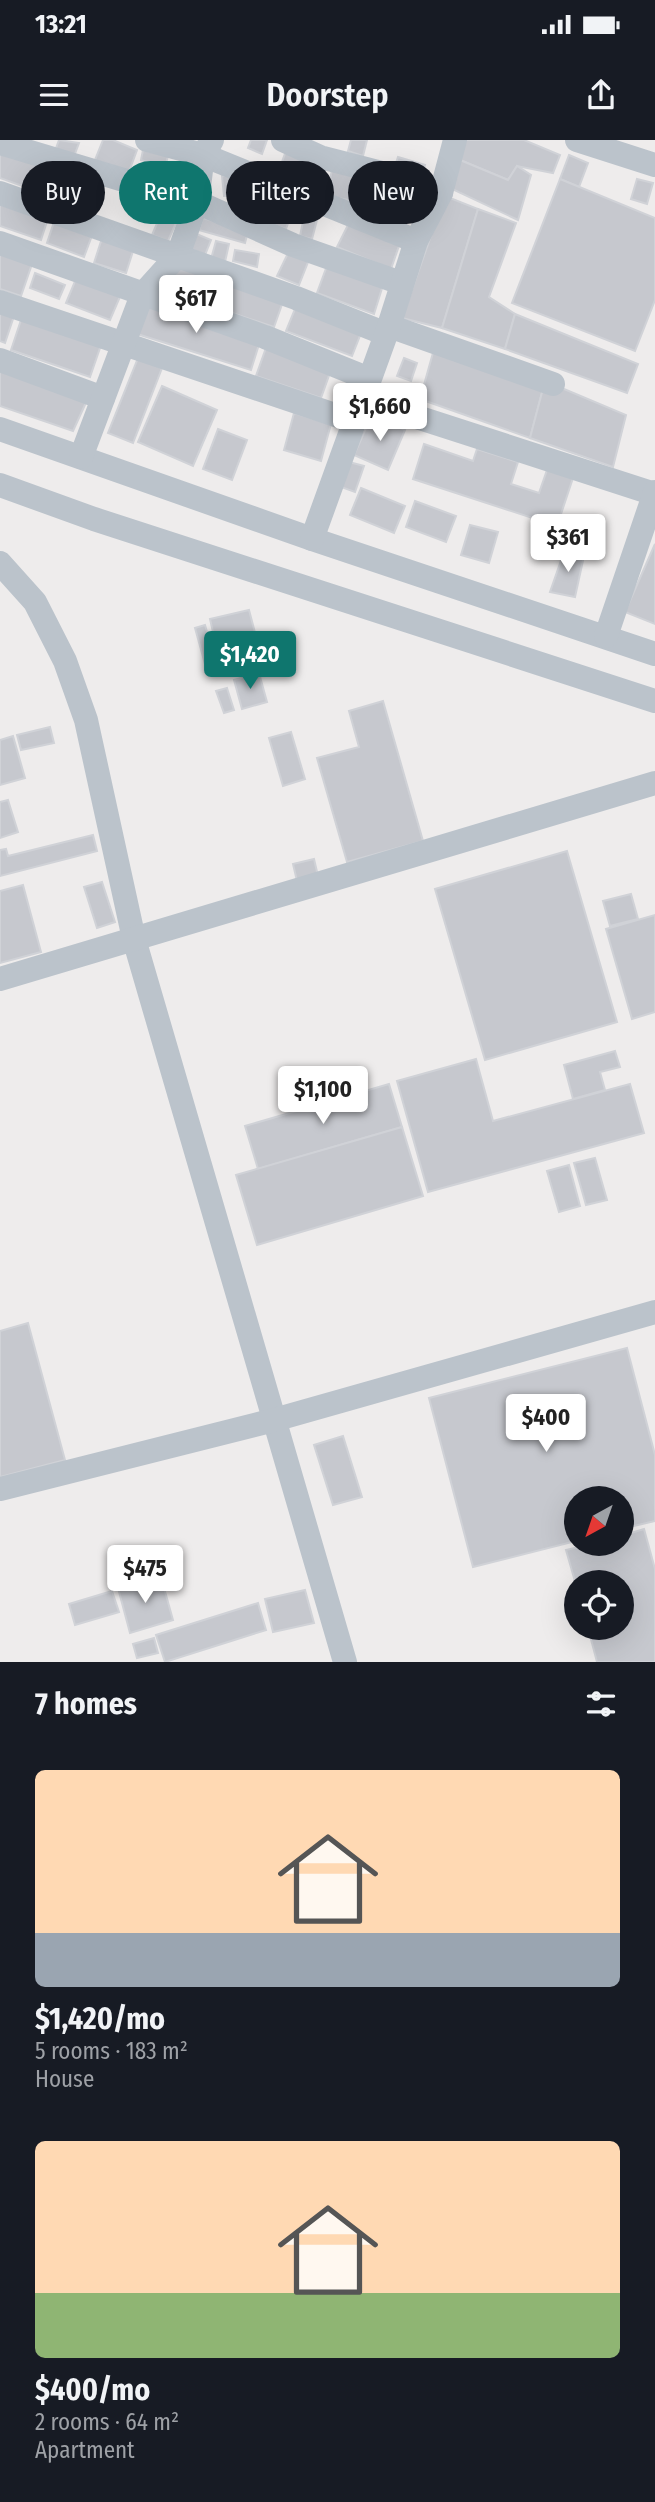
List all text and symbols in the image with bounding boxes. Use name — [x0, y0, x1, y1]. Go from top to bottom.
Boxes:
text: 13:21 — [35, 9, 87, 40]
icon: menu — [35, 76, 73, 114]
text: Doorstep — [266, 76, 389, 114]
icon: share — [582, 76, 620, 114]
chip: Buy — [21, 161, 105, 224]
chip: Rent — [119, 161, 212, 224]
chip: Filters — [226, 161, 334, 224]
chip: New — [348, 161, 438, 224]
pin: $617 — [155, 276, 237, 335]
text: $617 — [175, 284, 217, 312]
pin: $1,660 — [323, 384, 437, 443]
text: $1,660 — [349, 392, 411, 420]
pin: $361 — [527, 514, 609, 574]
text: $361 — [547, 523, 589, 551]
pin: $1,420 — [193, 631, 307, 691]
text: $1,420 — [220, 640, 280, 668]
pin: $1,100 — [266, 1066, 380, 1126]
text: $1,100 — [294, 1075, 352, 1103]
pin: $400 — [505, 1394, 587, 1454]
text: $400 — [522, 1403, 570, 1431]
north arrow — [564, 1486, 634, 1556]
map controls — [564, 1486, 634, 1640]
pin: $475 — [104, 1546, 186, 1605]
text: $475 — [123, 1554, 167, 1582]
button: locate — [564, 1570, 634, 1640]
icon: filters — [582, 1685, 620, 1723]
text: 7 homes — [35, 1686, 137, 1722]
icon: home — [265, 1816, 391, 1942]
text: $1,420/mo — [35, 2001, 165, 2037]
text: 5 rooms · 183 m² — [35, 2037, 188, 2065]
text: House — [35, 2065, 94, 2093]
icon: home — [265, 2187, 391, 2313]
text: $400/mo — [35, 2372, 150, 2408]
text: 2 rooms · 64 m² — [35, 2408, 179, 2436]
text: Apartment — [35, 2436, 135, 2464]

